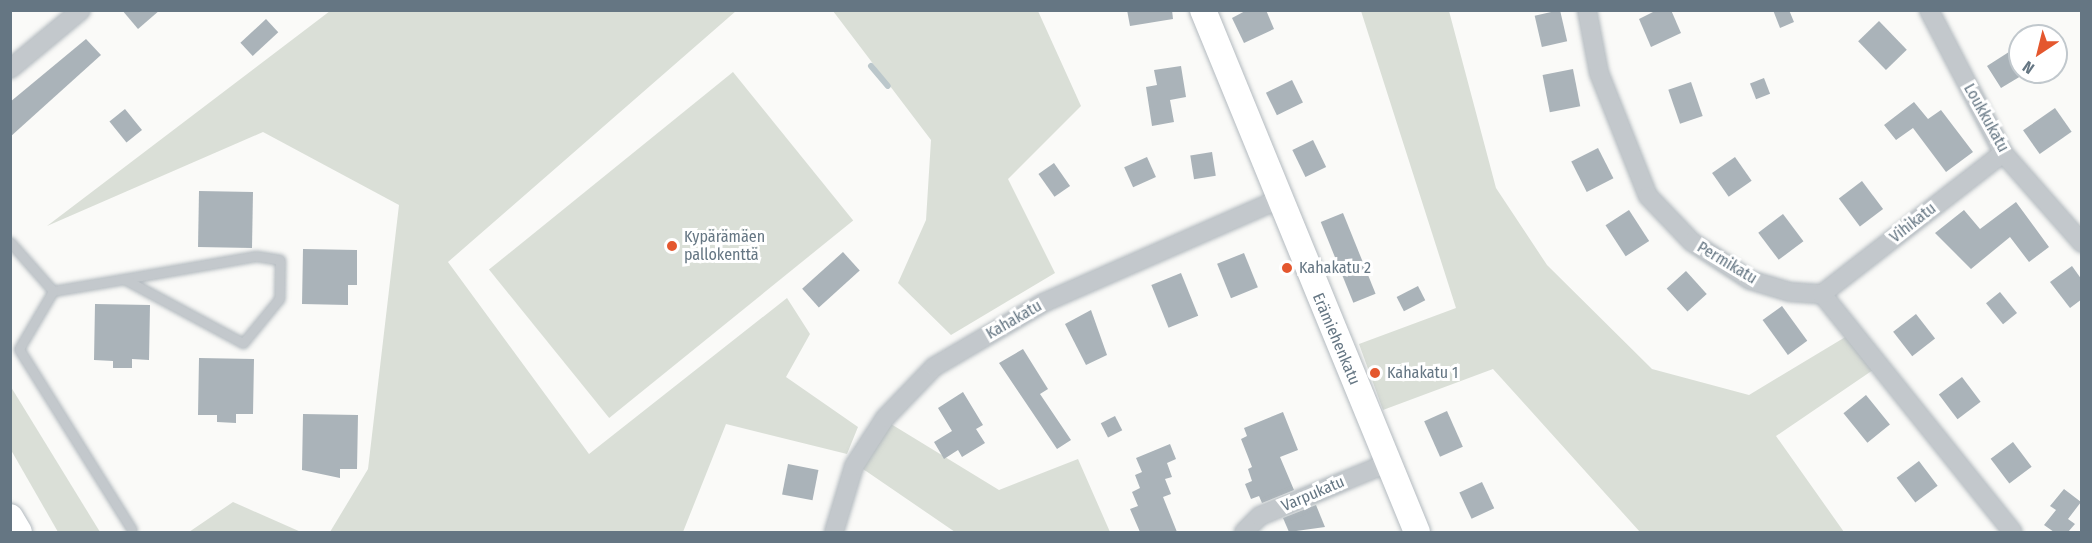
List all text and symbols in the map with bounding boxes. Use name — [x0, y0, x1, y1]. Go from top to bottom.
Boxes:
north arrow — [2008, 24, 2068, 84]
text: N — [2019, 57, 2038, 78]
street label: Loukkukatu — [1959, 80, 2013, 156]
street label: Vihikatu — [1886, 199, 1940, 247]
place label: Kypärämäen pallokenttä — [684, 227, 765, 265]
street label: Permikatu — [1694, 238, 1760, 288]
marker: Kypärämäen pallokenttä — [665, 239, 679, 253]
place label: Kahakatu 2 — [1299, 258, 1371, 278]
marker: Kahakatu 2 — [1280, 261, 1294, 275]
street label: Erämiehenkatu — [1308, 290, 1364, 388]
street label: Kahakatu — [983, 296, 1045, 344]
place label: Kahakatu 1 — [1387, 363, 1458, 383]
marker: Kahakatu 1 — [1368, 366, 1382, 380]
street label: Varpukatu — [1279, 472, 1347, 516]

